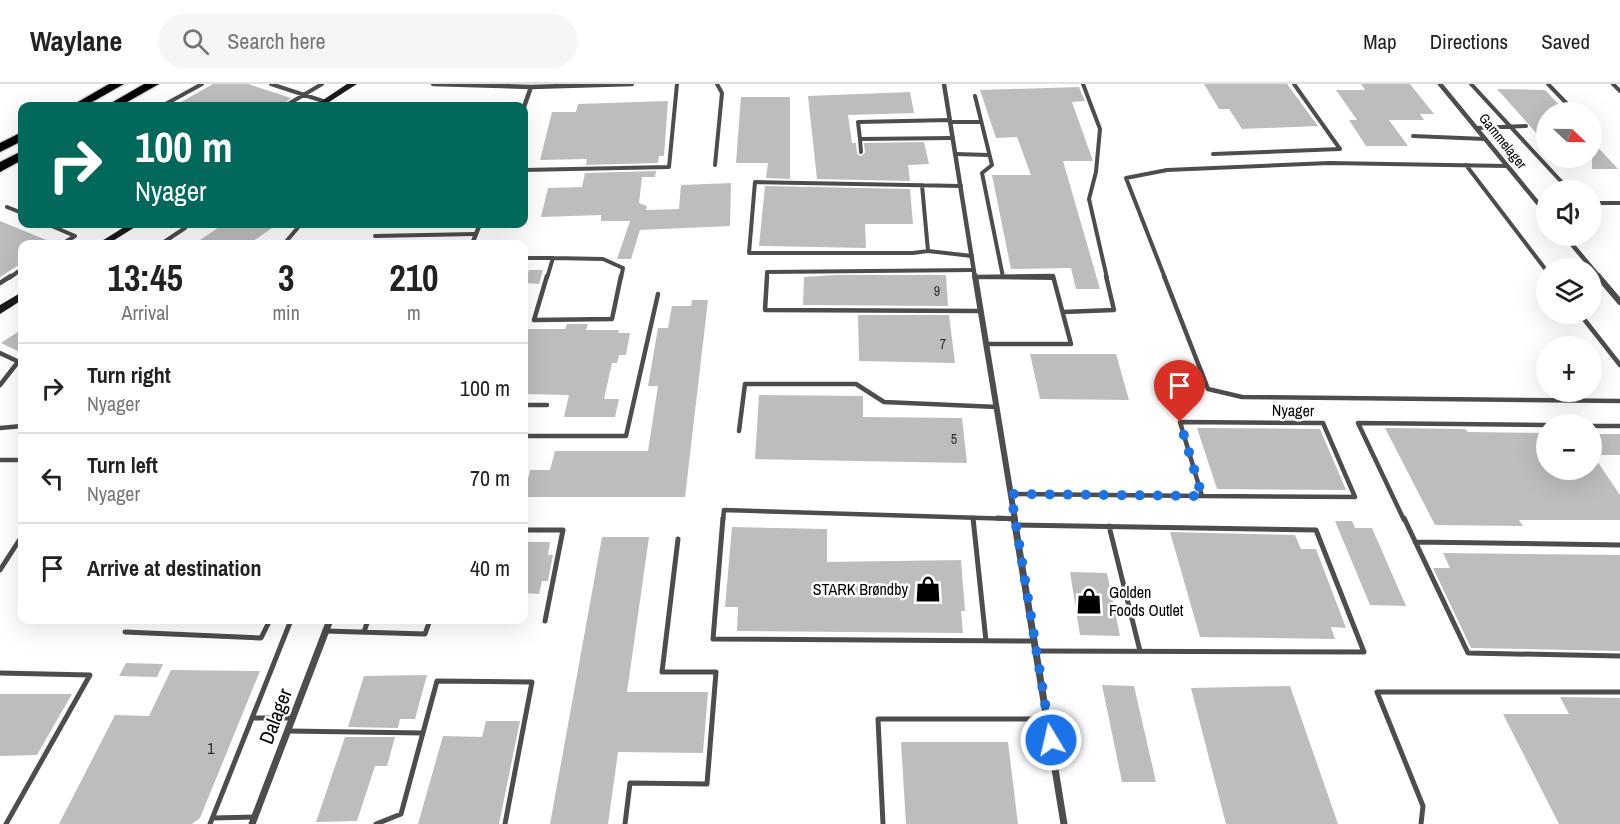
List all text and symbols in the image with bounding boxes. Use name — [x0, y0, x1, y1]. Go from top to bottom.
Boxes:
search box — [158, 14, 578, 68]
text: Waylane — [30, 22, 122, 60]
icon: search — [179, 25, 212, 58]
text: Search here — [227, 26, 326, 56]
text: Map — [1363, 27, 1397, 56]
text: Directions — [1430, 27, 1508, 56]
text: Saved — [1541, 27, 1590, 56]
north arrow — [1536, 102, 1602, 168]
map controls — [1536, 102, 1602, 480]
street label: Gammelager — [1475, 110, 1531, 173]
text: 100 m — [135, 119, 233, 175]
icon: right — [36, 126, 114, 204]
text: Nyager — [135, 173, 206, 209]
button: sound — [1536, 180, 1602, 246]
text: 13:45 — [107, 254, 183, 302]
text: 3 — [278, 254, 294, 302]
text: 210 — [389, 254, 439, 302]
button: layers — [1536, 258, 1602, 324]
house number: 9 — [934, 282, 940, 300]
text: Arrival — [122, 299, 169, 326]
text: min — [272, 299, 300, 326]
text: m — [407, 299, 421, 326]
house number: 7 — [940, 335, 946, 353]
button: + — [1536, 336, 1602, 402]
text: Turn right — [87, 360, 171, 390]
pin — [1154, 360, 1205, 422]
icon: arrive — [1163, 369, 1196, 402]
icon: right — [36, 372, 69, 405]
text: 100 m — [460, 373, 510, 403]
text: Nyager — [87, 390, 140, 417]
street label: Nyager — [1272, 399, 1315, 421]
button: − — [1536, 414, 1602, 480]
house number: 5 — [951, 430, 957, 448]
text: Turn left — [87, 450, 158, 480]
icon: left — [36, 462, 69, 495]
text: 70 m — [470, 463, 510, 493]
text: Nyager — [87, 480, 140, 507]
icon: arrive — [36, 552, 69, 585]
text: Arrive at destination — [87, 553, 261, 583]
text: 40 m — [470, 553, 510, 583]
shop icon: STARK Brøndby — [913, 574, 943, 604]
place label: STARK Brøndby — [813, 578, 908, 600]
place label: Golden Foods Outlet — [1109, 581, 1184, 621]
shop icon: Golden Foods Outlet — [1074, 586, 1104, 616]
street label: Dalager — [252, 684, 298, 748]
position arrow — [1019, 708, 1083, 772]
house number: 1 — [207, 737, 215, 759]

